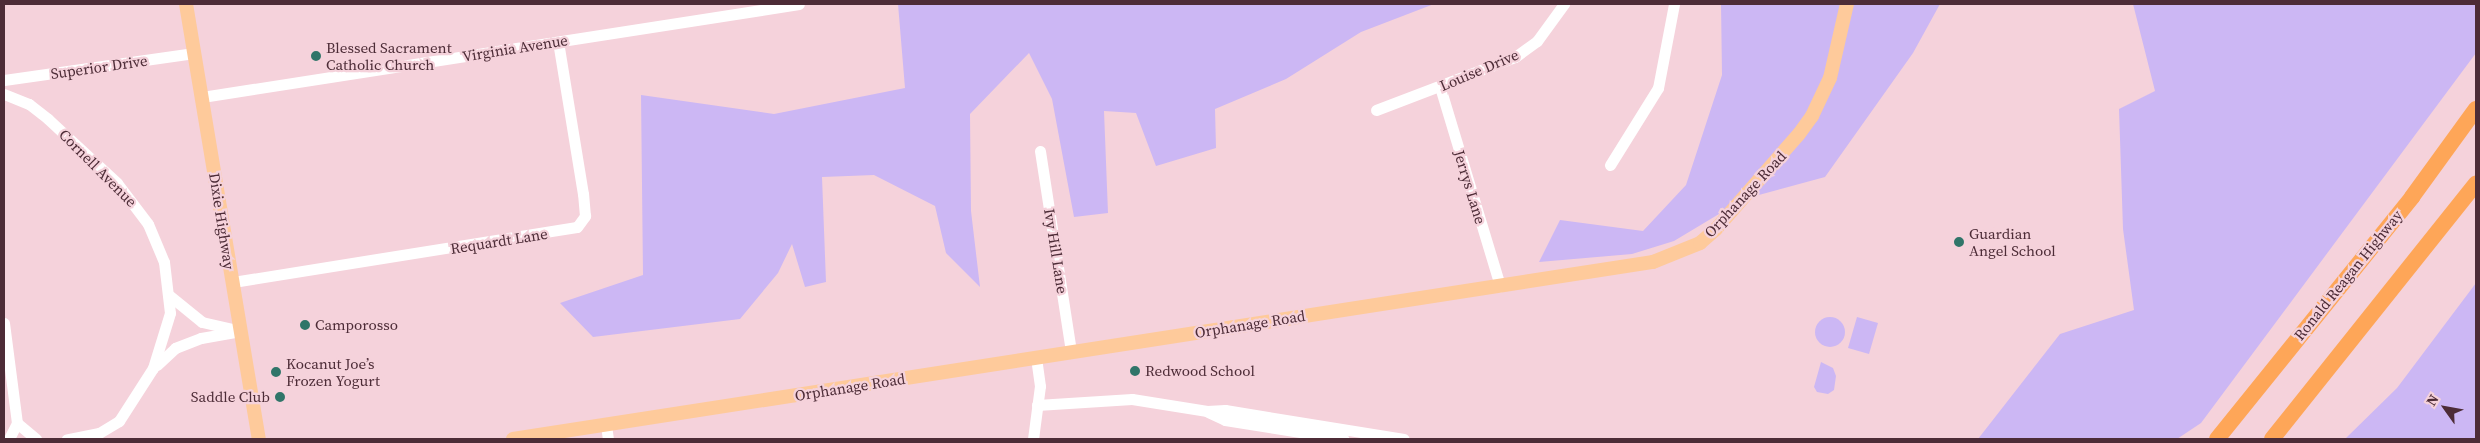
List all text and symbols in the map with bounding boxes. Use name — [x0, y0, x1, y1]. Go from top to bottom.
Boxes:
street label: Virginia Avenue — [461, 31, 569, 65]
place label: Blessed Sacrament Catholic Church — [326, 38, 452, 73]
street label: Louise Drive — [1437, 45, 1521, 95]
marker: Blessed Sacrament Catholic Church — [310, 50, 322, 62]
street label: Superior Drive — [49, 51, 149, 83]
street label: Cornell Avenue — [55, 125, 141, 211]
street label: Orphanage Road — [1700, 147, 1790, 241]
street label: Jerrys Lane — [1450, 148, 1490, 226]
street label: Dixie Highway — [205, 171, 239, 271]
street label: Ronald Reagan Highway — [2290, 206, 2406, 344]
street label: Ivy Hill Lane — [1040, 207, 1072, 295]
street label: Requardt Lane — [449, 224, 549, 258]
place label: Guardian Angel School — [1969, 224, 2056, 259]
marker: Guardian Angel School — [1953, 236, 1965, 248]
street label: Orphanage Road — [1194, 306, 1306, 342]
place label: Camporosso — [315, 316, 398, 334]
marker: Camporosso — [299, 319, 311, 331]
place label: Kocanut Joe’s Frozen Yogurt — [286, 354, 380, 389]
place label: Redwood School — [1145, 362, 1255, 380]
marker: Redwood School — [1129, 365, 1141, 377]
marker: Kocanut Joe’s Frozen Yogurt — [270, 366, 282, 378]
street label: Orphanage Road — [794, 369, 906, 405]
north arrow — [2420, 383, 2470, 433]
place label: Saddle Club — [191, 388, 270, 406]
text: N — [2421, 390, 2443, 410]
marker: Saddle Club — [274, 391, 286, 403]

